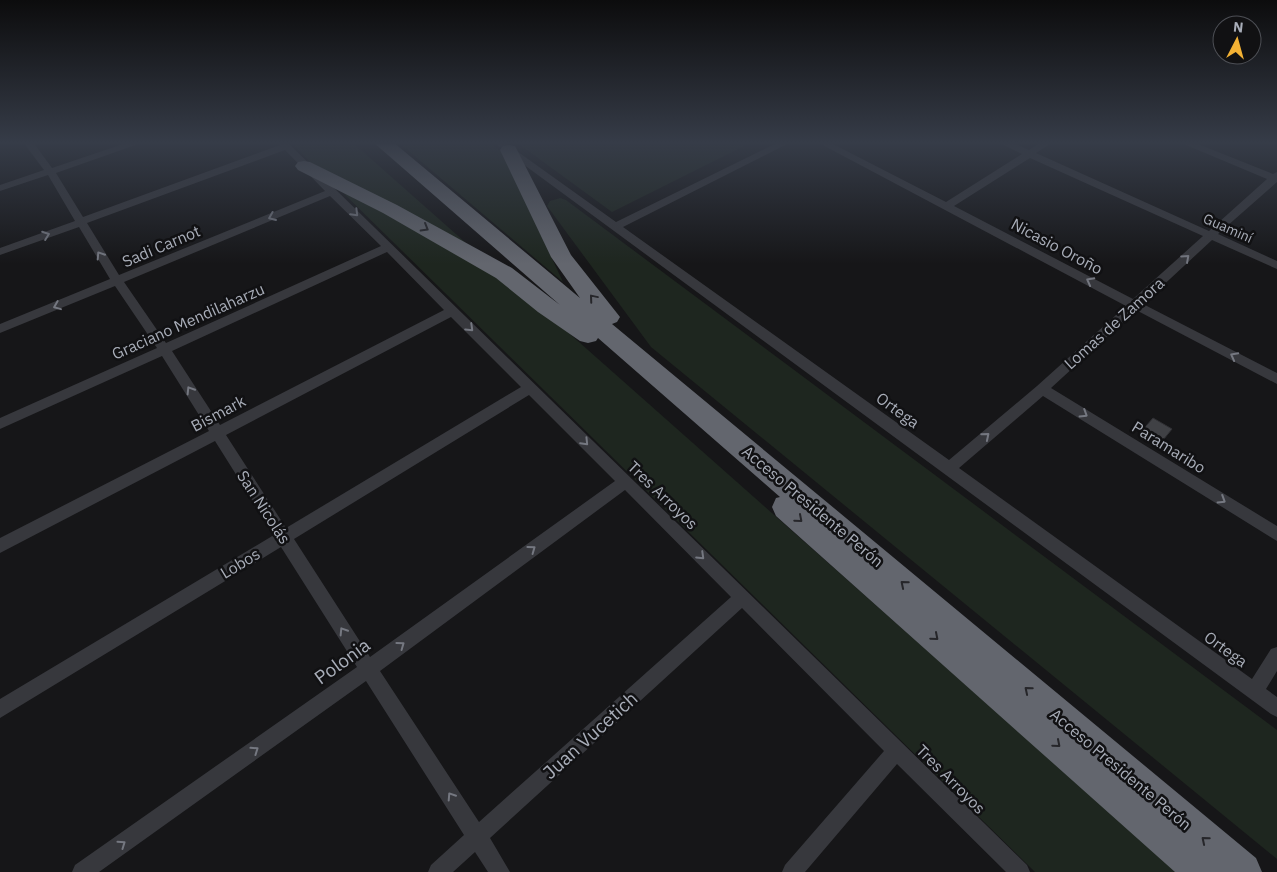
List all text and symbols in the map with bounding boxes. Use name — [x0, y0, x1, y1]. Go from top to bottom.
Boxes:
north arrow — [1212, 15, 1262, 65]
text: N — [1232, 18, 1244, 37]
one-way arrow — [349, 207, 358, 216]
street label: Guaminí — [1200, 209, 1256, 247]
one-way arrow — [268, 211, 277, 221]
street label: Nicasio Oroño — [1008, 214, 1106, 278]
street label: Sadi Carnot — [119, 221, 203, 271]
one-way arrow — [420, 222, 429, 232]
one-way arrow — [41, 231, 50, 241]
one-way arrow — [97, 251, 107, 260]
one-way arrow — [1180, 255, 1189, 264]
street label: Lomas de Zamora — [1060, 272, 1169, 373]
one-way arrow — [1086, 277, 1095, 287]
street label: Graciano Mendilaharzu — [109, 278, 267, 364]
one-way arrow — [590, 295, 598, 304]
one-way arrow — [53, 299, 62, 310]
one-way arrow — [464, 322, 473, 331]
one-way arrow — [1230, 352, 1239, 362]
one-way arrow — [187, 387, 196, 396]
street label: Ortega — [872, 388, 924, 433]
street label: Bismark — [187, 390, 249, 436]
one-way arrow — [1078, 408, 1087, 418]
street label: Paramaribo — [1128, 417, 1210, 478]
one-way arrow — [981, 433, 990, 442]
one-way arrow — [579, 436, 588, 445]
street label: Acceso Presidente Perón — [738, 441, 888, 571]
street label: Tres Arroyos — [624, 457, 702, 533]
street label: San Nicolás — [233, 466, 295, 548]
one-way arrow — [1216, 494, 1225, 503]
one-way arrow — [794, 513, 803, 522]
street label: Lobos — [216, 543, 264, 583]
one-way arrow — [527, 546, 536, 556]
one-way arrow — [695, 550, 704, 559]
one-way arrow — [901, 581, 910, 590]
one-way arrow — [340, 627, 349, 636]
street label: Ortega — [1200, 627, 1252, 672]
one-way arrow — [929, 631, 938, 640]
street label: Polonia — [309, 633, 375, 689]
one-way arrow — [395, 642, 405, 651]
street label: Juan Vucetich — [538, 686, 642, 784]
one-way arrow — [1025, 687, 1034, 695]
street label: Acceso Presidente Perón — [1046, 704, 1196, 834]
one-way arrow — [1052, 738, 1061, 747]
street label: Tres Arroyos — [912, 740, 990, 818]
one-way arrow — [249, 747, 259, 756]
one-way arrow — [448, 793, 457, 802]
one-way arrow — [1202, 838, 1211, 846]
one-way arrow — [116, 841, 126, 850]

